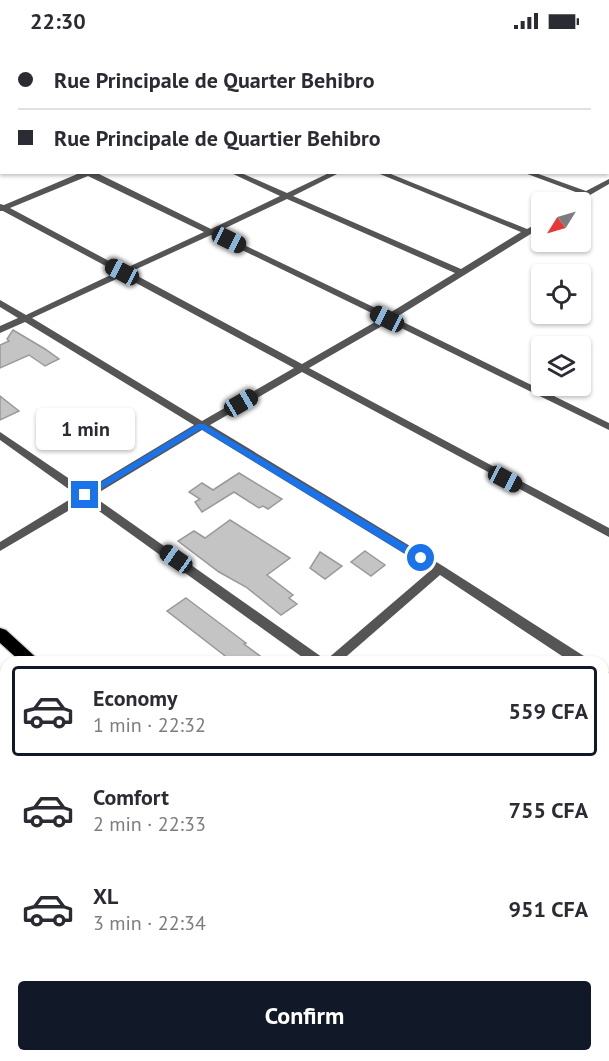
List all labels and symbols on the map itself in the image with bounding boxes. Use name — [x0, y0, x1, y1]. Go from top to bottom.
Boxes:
north arrow — [531, 192, 591, 252]
car — [209, 224, 249, 256]
car — [102, 256, 142, 288]
car — [367, 303, 407, 335]
car — [221, 386, 261, 420]
callout: 1 min — [36, 408, 134, 450]
car — [485, 463, 525, 495]
route end — [71, 481, 98, 508]
car — [156, 541, 196, 577]
route start — [407, 544, 434, 571]

